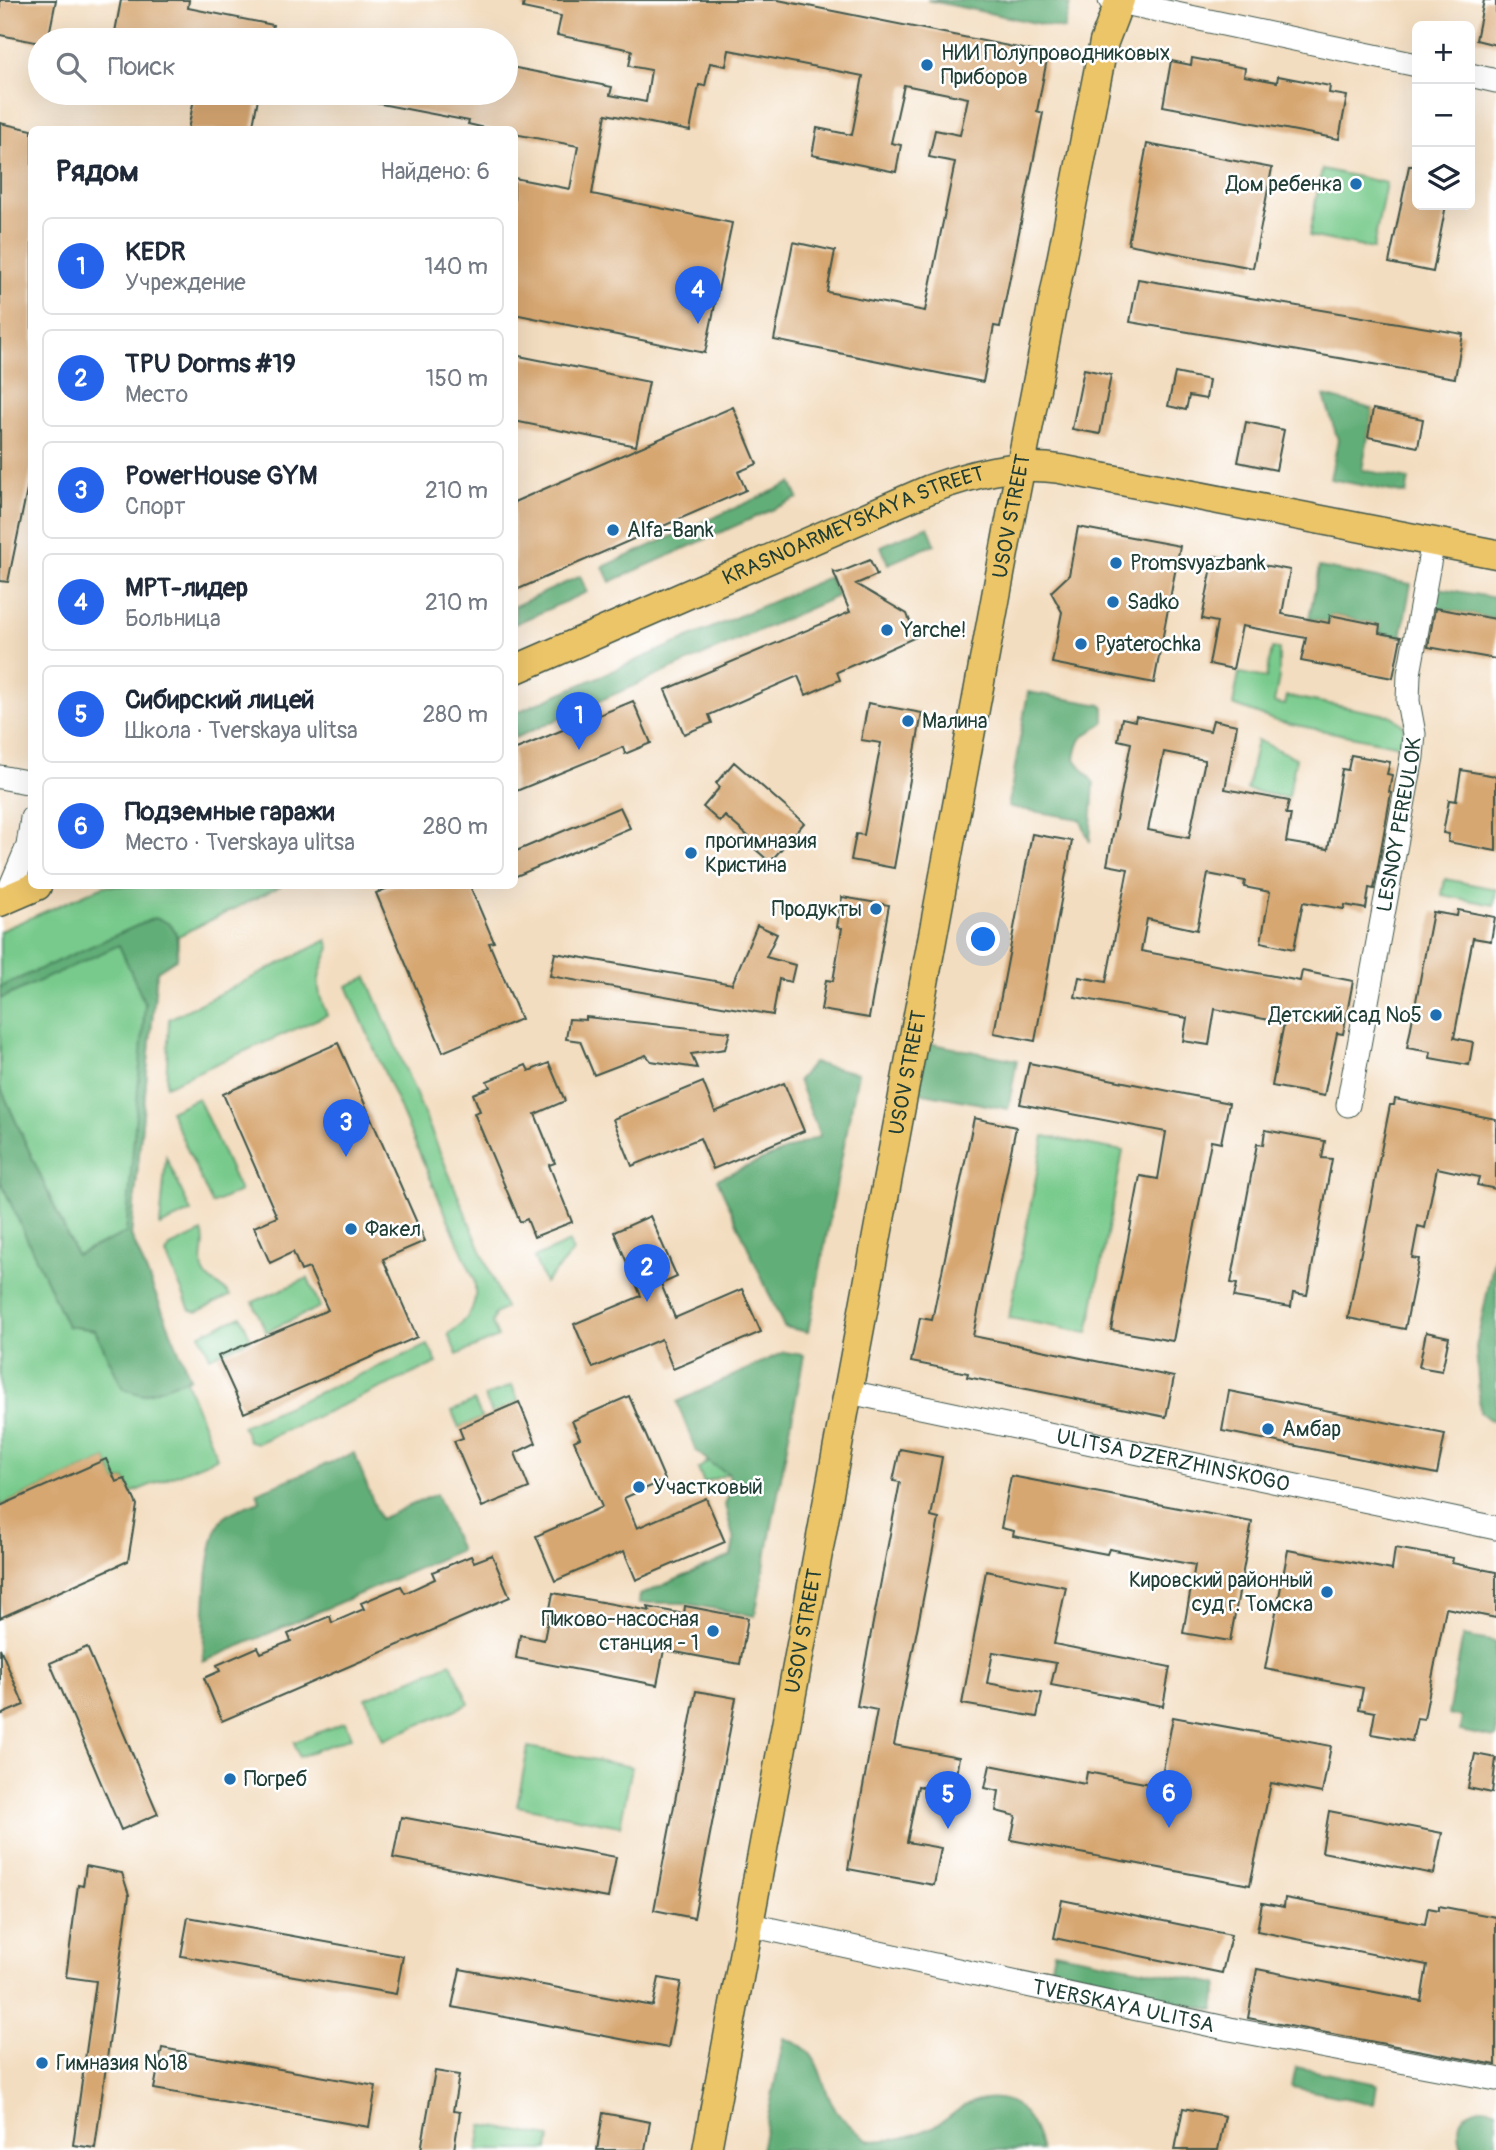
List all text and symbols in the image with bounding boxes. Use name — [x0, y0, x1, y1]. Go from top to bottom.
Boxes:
map controls — [1412, 21, 1475, 210]
button: + — [1412, 21, 1475, 84]
search box — [28, 28, 518, 105]
place label: НИИ Полупроводниковых Приборов — [941, 40, 1170, 91]
icon: search — [52, 48, 90, 86]
text: Поиск — [108, 51, 176, 83]
marker: НИИ Полупроводниковых Приборов — [919, 57, 935, 73]
button: − — [1412, 84, 1475, 147]
button: layers — [1412, 147, 1475, 210]
text: Рядом — [56, 153, 139, 190]
text: Найдено: 6 — [380, 157, 490, 186]
place label: Дом ребенка — [1225, 171, 1342, 198]
marker: Дом ребенка — [1348, 176, 1364, 192]
text: KEDR — [125, 236, 186, 268]
text: 1 — [77, 252, 86, 281]
text: 140 m — [425, 252, 488, 281]
pin: 4 — [675, 266, 721, 324]
text: Учреждение — [125, 268, 246, 297]
text: TPU Dorms #19 — [125, 348, 296, 380]
text: 2 — [75, 364, 87, 393]
text: 150 m — [425, 364, 488, 393]
text: Место — [125, 380, 188, 409]
street label: USOV STREET — [987, 451, 1037, 581]
text: PowerHouse GYM — [125, 460, 317, 492]
street label: KRASNOARMEYSKAYA STREET — [718, 460, 987, 592]
text: 3 — [75, 476, 87, 505]
text: 210 m — [425, 476, 488, 505]
text: Спорт — [125, 492, 186, 521]
place label: Alfa-Bank — [627, 517, 714, 544]
marker: Alfa-Bank — [605, 522, 621, 538]
place label: Promsvyazbank — [1130, 550, 1266, 577]
marker: Promsvyazbank — [1108, 555, 1124, 571]
text: МРТ-лидер — [125, 572, 248, 604]
text: 4 — [74, 588, 88, 617]
text: 210 m — [425, 588, 488, 617]
place label: Sadko — [1127, 589, 1179, 616]
marker: Sadko — [1105, 594, 1121, 610]
text: Больница — [125, 604, 221, 633]
place label: Yarche! — [900, 617, 967, 644]
marker: Yarche! — [879, 622, 895, 638]
place label: Pyaterochka — [1095, 631, 1201, 658]
marker: Pyaterochka — [1073, 636, 1089, 652]
text: Сибирский лицей — [125, 684, 315, 716]
pin: 1 — [556, 692, 602, 750]
text: 5 — [75, 700, 87, 729]
text: 280 m — [422, 700, 488, 729]
place label: Малина — [922, 708, 988, 735]
marker: Малина — [900, 713, 916, 729]
text: Школа · Tverskaya ulitsa — [125, 716, 358, 745]
street label: LESNOY PEREULOK — [1371, 736, 1428, 914]
text: Подземные гаражи — [125, 796, 334, 828]
text: 6 — [74, 812, 88, 841]
text: 280 m — [422, 812, 488, 841]
text: Место · Tverskaya ulitsa — [125, 828, 355, 857]
place label: прогимназия Кристина — [705, 828, 817, 879]
marker: прогимназия Кристина — [683, 845, 699, 861]
place label: Продукты — [772, 896, 862, 923]
marker: Продукты — [868, 901, 884, 917]
your location — [966, 922, 1000, 956]
place label: Детский сад №5 — [1268, 1002, 1422, 1029]
marker: Детский сад №5 — [1428, 1007, 1444, 1023]
street label: USOV STREET — [883, 1008, 933, 1137]
pin: 3 — [323, 1099, 369, 1157]
place label: Факел — [365, 1216, 421, 1243]
marker: Факел — [343, 1221, 359, 1237]
pin: 2 — [624, 1244, 670, 1302]
place label: Амбар — [1282, 1416, 1341, 1443]
marker: Амбар — [1260, 1421, 1276, 1437]
street label: ULITSA DZERZHINSKOGO — [1054, 1423, 1292, 1498]
place label: Участковый — [653, 1474, 763, 1501]
marker: Участковый — [631, 1479, 647, 1495]
street label: USOV STREET — [779, 1566, 829, 1696]
place label: Кировский районный суд г. Томска — [1129, 1567, 1313, 1618]
marker: Кировский районный суд г. Томска — [1319, 1584, 1335, 1600]
place label: Пиково-насосная станция - 1 — [541, 1606, 699, 1657]
marker: Пиково-насосная станция - 1 — [705, 1623, 721, 1639]
place label: Погреб — [244, 1766, 307, 1793]
pin: 6 — [1146, 1770, 1192, 1828]
marker: Погреб — [222, 1771, 238, 1787]
pin: 5 — [925, 1771, 971, 1829]
street label: TVERSKAYA ULITSA — [1030, 1974, 1217, 2039]
place label: Гимназия №18 — [56, 2050, 188, 2077]
marker: Гимназия №18 — [34, 2055, 50, 2071]

